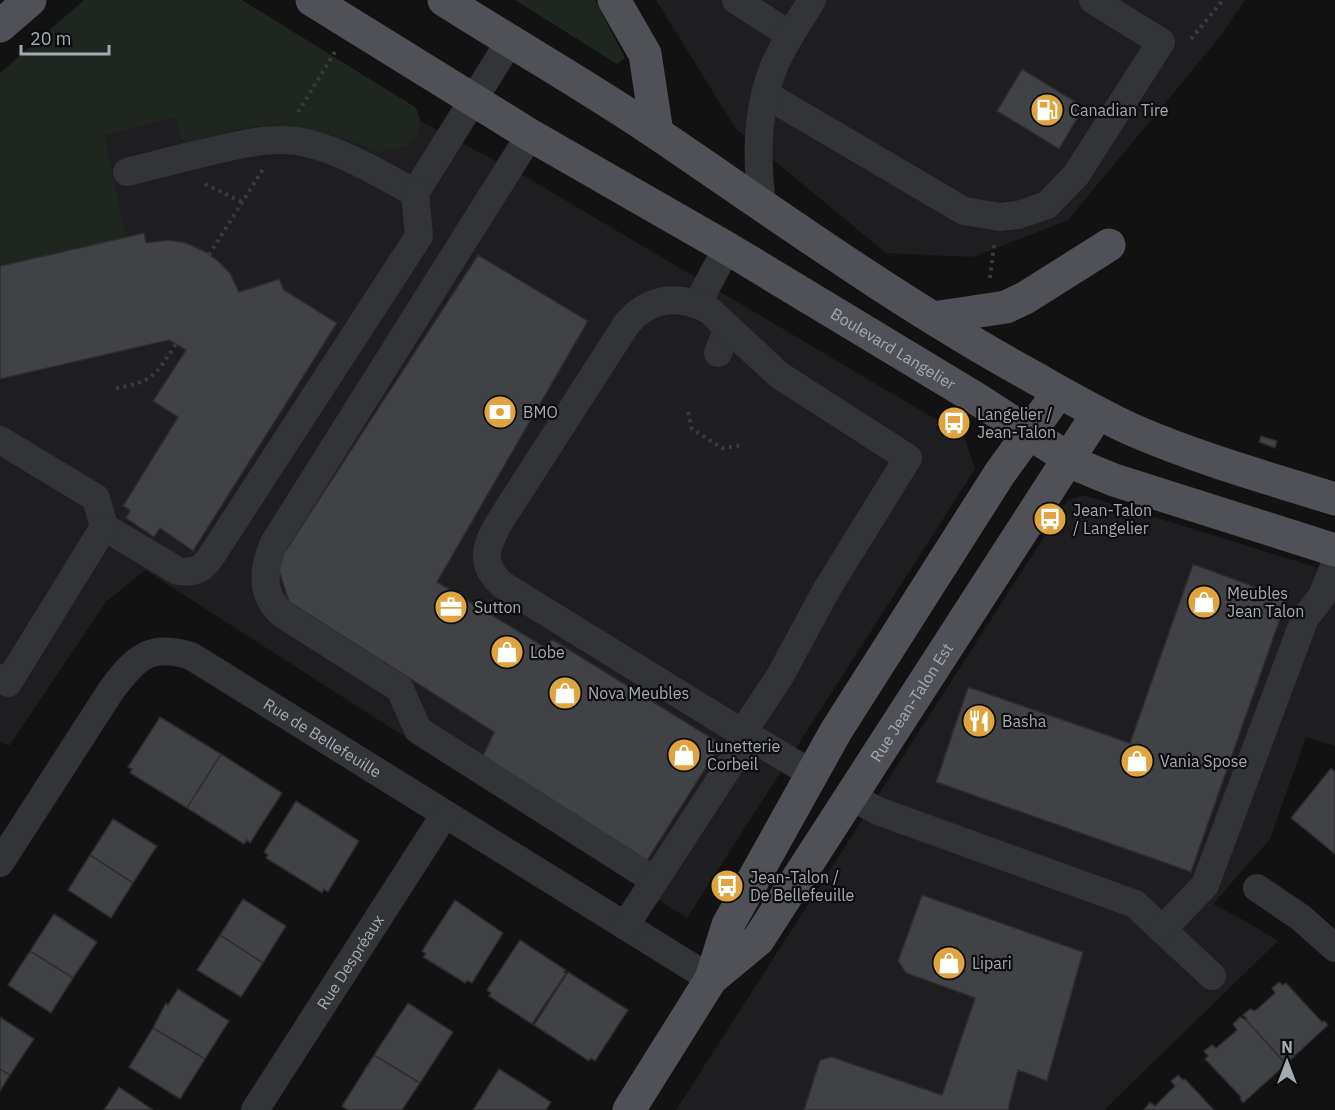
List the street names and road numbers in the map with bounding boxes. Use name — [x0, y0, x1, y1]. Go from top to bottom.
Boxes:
street label: Boulevard Langelier — [827, 303, 960, 394]
street label: Rue Jean-Talon Est — [866, 639, 957, 765]
street label: Rue de Bellefeuille — [260, 694, 385, 782]
street label: Rue Despréaux — [312, 911, 388, 1013]

